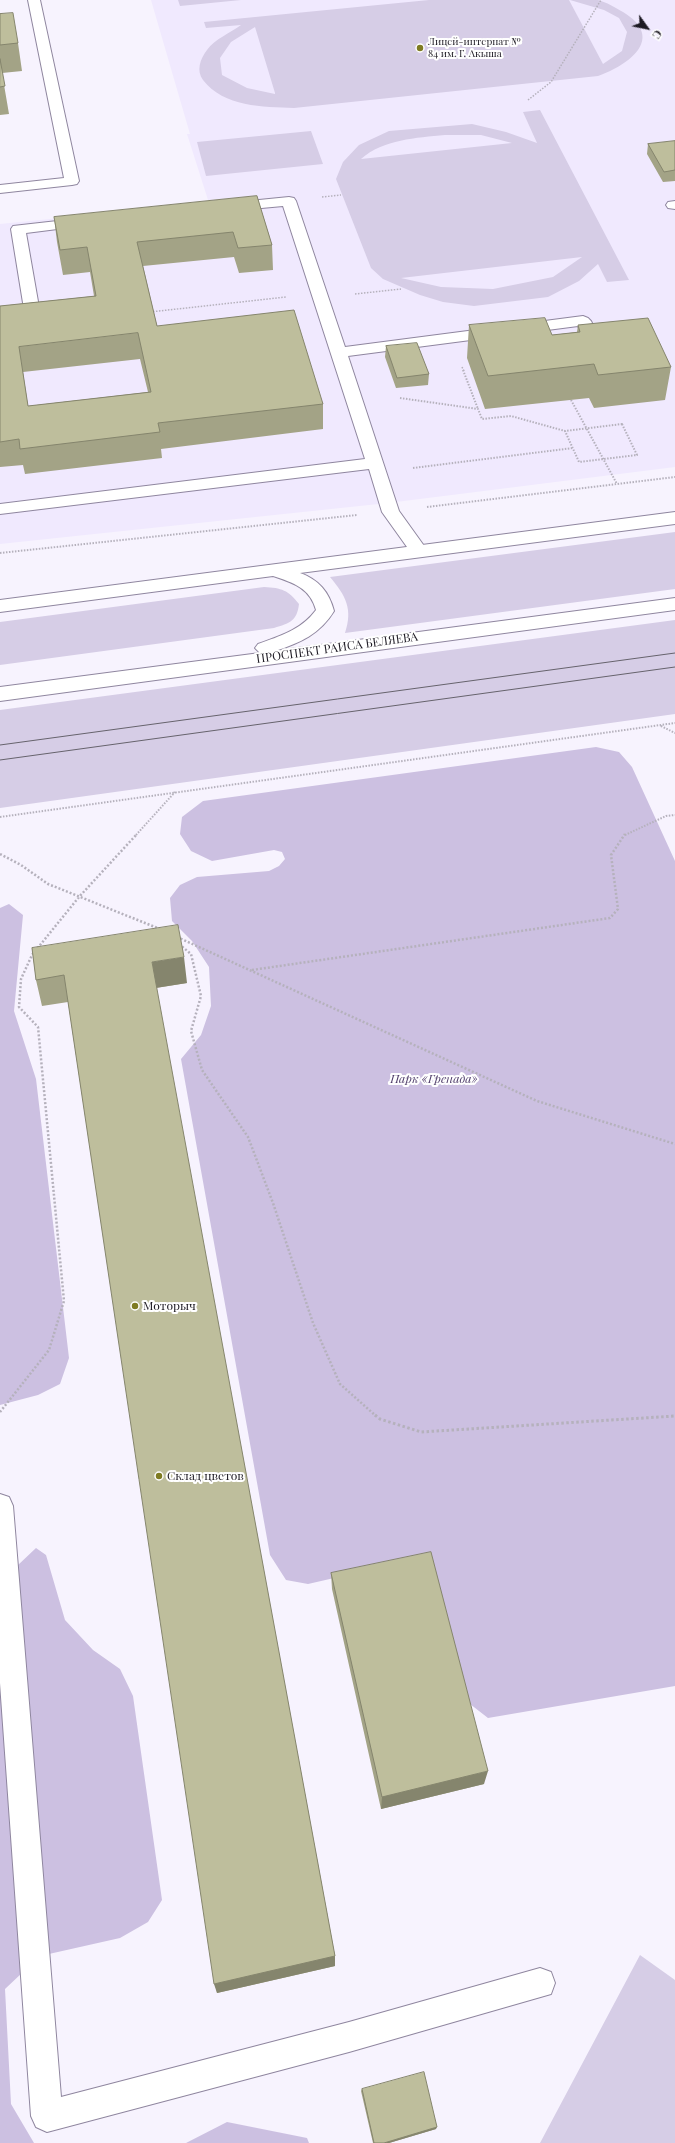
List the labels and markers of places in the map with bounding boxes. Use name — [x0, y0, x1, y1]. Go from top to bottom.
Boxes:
place label: Лицей-интернат № 84 им. Г. Акыша — [428, 36, 521, 60]
marker: Лицей-интернат № 84 им. Г. Акыша — [415, 43, 425, 53]
place label: Моторыч — [143, 1299, 196, 1313]
marker: Моторыч — [130, 1301, 140, 1311]
place label: Склад цветов — [167, 1469, 244, 1483]
marker: Склад цветов — [154, 1471, 164, 1481]

